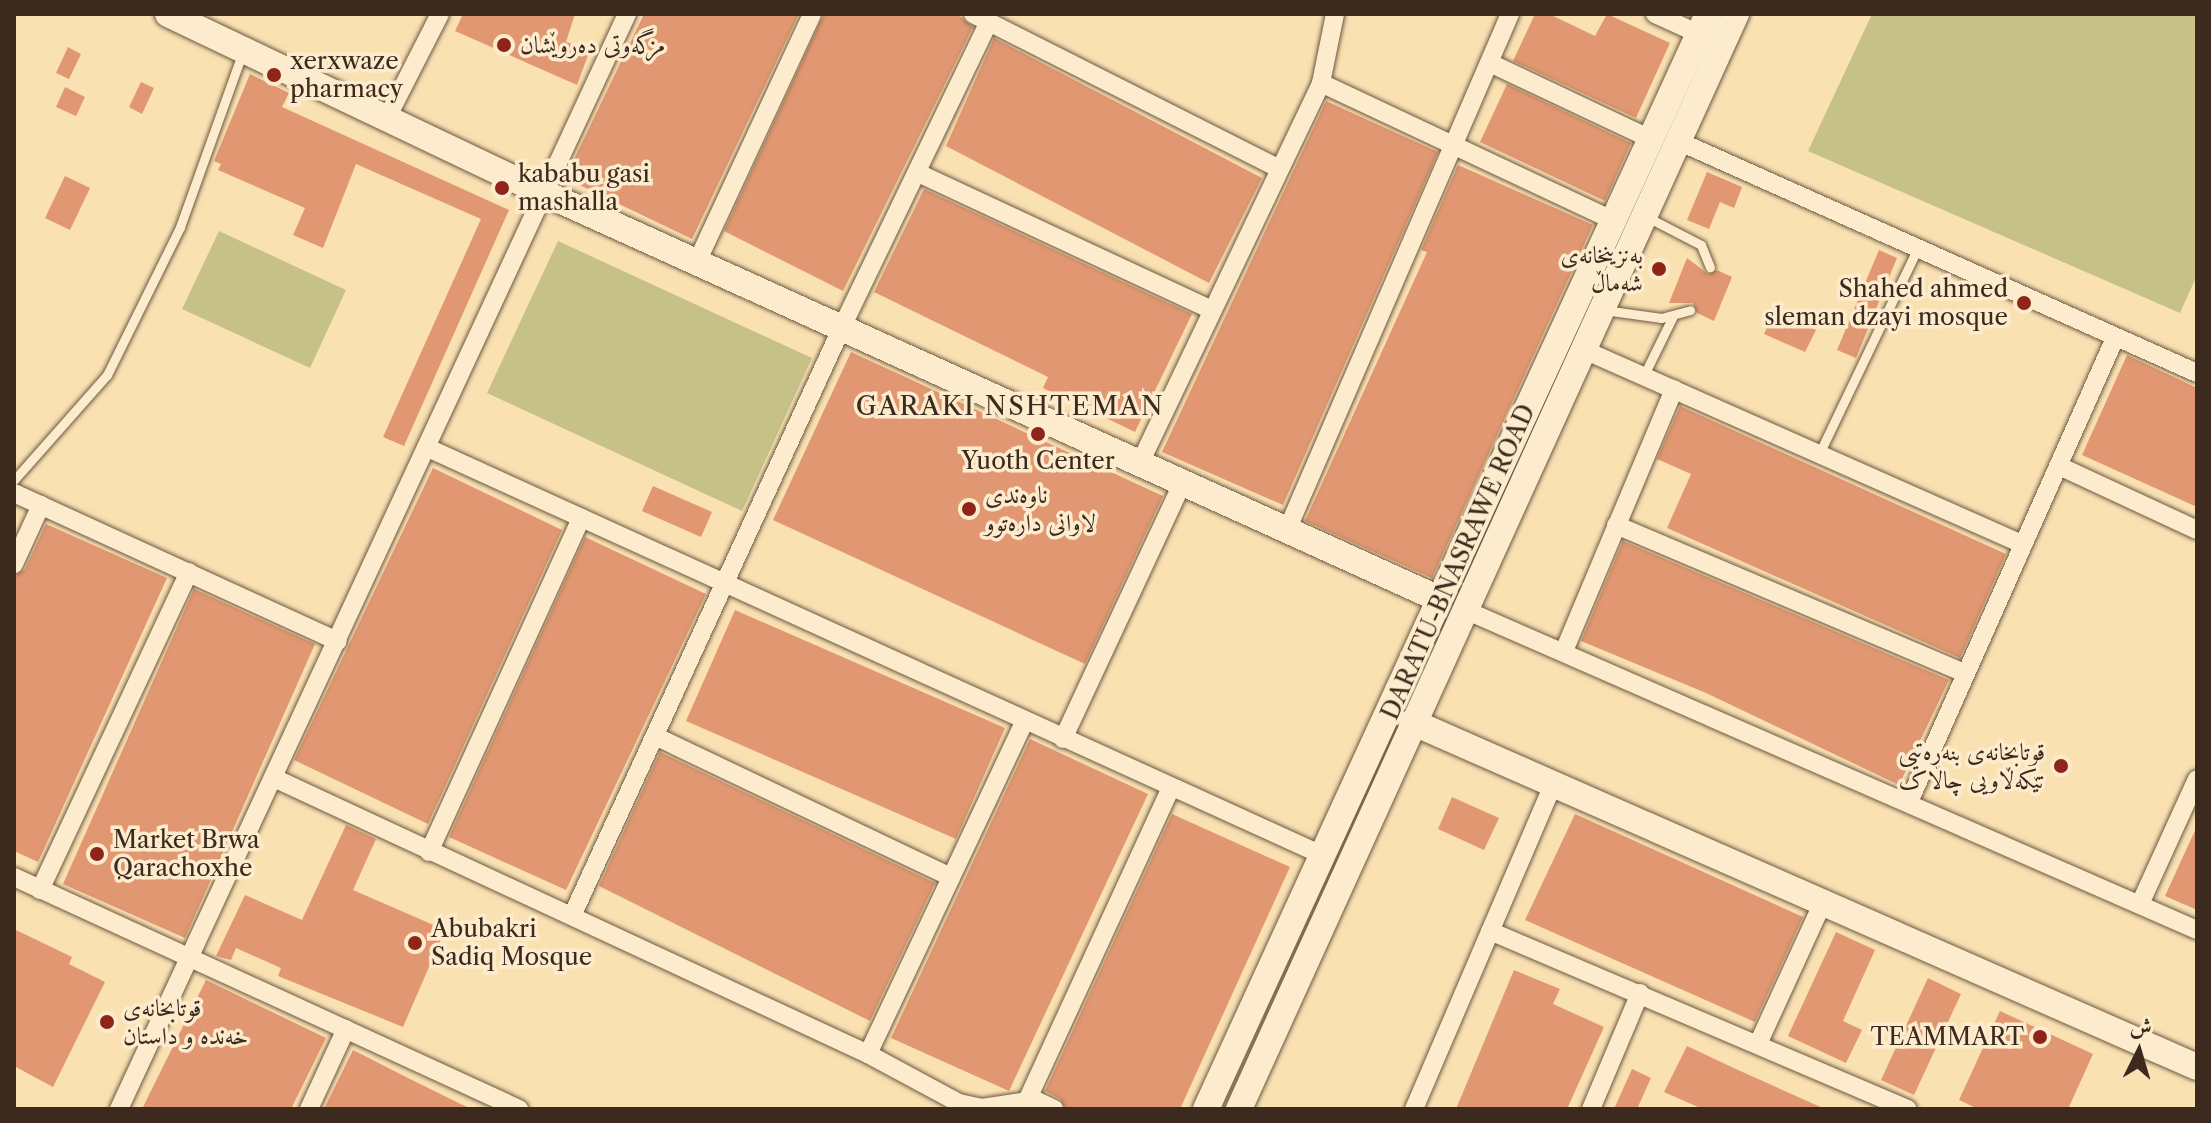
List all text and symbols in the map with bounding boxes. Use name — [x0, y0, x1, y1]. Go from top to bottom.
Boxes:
place label: مزگەوتی دەروێشان — [520, 31, 665, 59]
marker: مزگەوتی دەروێشان — [495, 36, 513, 54]
place label: xerxwaze pharmacy — [290, 47, 403, 103]
marker: xerxwaze pharmacy — [265, 66, 283, 84]
place label: kababu gasi mashalla — [518, 160, 650, 216]
marker: kababu gasi mashalla — [493, 179, 511, 197]
place label: بەنزینخانەی شەماڵ — [1561, 241, 1643, 297]
marker: بەنزینخانەی شەماڵ — [1650, 260, 1668, 278]
place label: Shahed ahmed sleman dzayi mosque — [1764, 275, 2008, 331]
marker: Shahed ahmed sleman dzayi mosque — [2015, 294, 2033, 312]
district label: GARAKI NSHTEMAN — [856, 391, 1164, 423]
street label: DARATU-BNASRAWE ROAD — [1375, 400, 1541, 724]
marker: Yuoth Center — [1029, 425, 1047, 443]
place label: Yuoth Center — [961, 447, 1115, 475]
place label: ناوەندی لاوانی دارەتوو — [985, 481, 1096, 537]
marker: ناوەندی لاوانی دارەتوو — [960, 500, 978, 518]
place label: قوتابخانەی بنەڕەتیی تێکەڵاویی چالاک — [1898, 738, 2045, 794]
marker: قوتابخانەی بنەڕەتیی تێکەڵاویی چالاک — [2052, 757, 2070, 775]
place label: Market Brwa Qarachoxhe — [113, 826, 260, 882]
marker: Market Brwa Qarachoxhe — [88, 845, 106, 863]
place label: Abubakri Sadiq Mosque — [431, 915, 592, 971]
marker: Abubakri Sadiq Mosque — [406, 934, 424, 952]
place label: قوتابخانەی خەندە و داستان — [123, 994, 248, 1050]
north arrow — [2099, 1011, 2179, 1091]
text: ش — [2129, 1012, 2153, 1041]
marker: قوتابخانەی خەندە و داستان — [98, 1013, 116, 1031]
place label: TEAMMART — [1870, 1023, 2024, 1051]
marker: TEAMMART — [2031, 1028, 2049, 1046]

